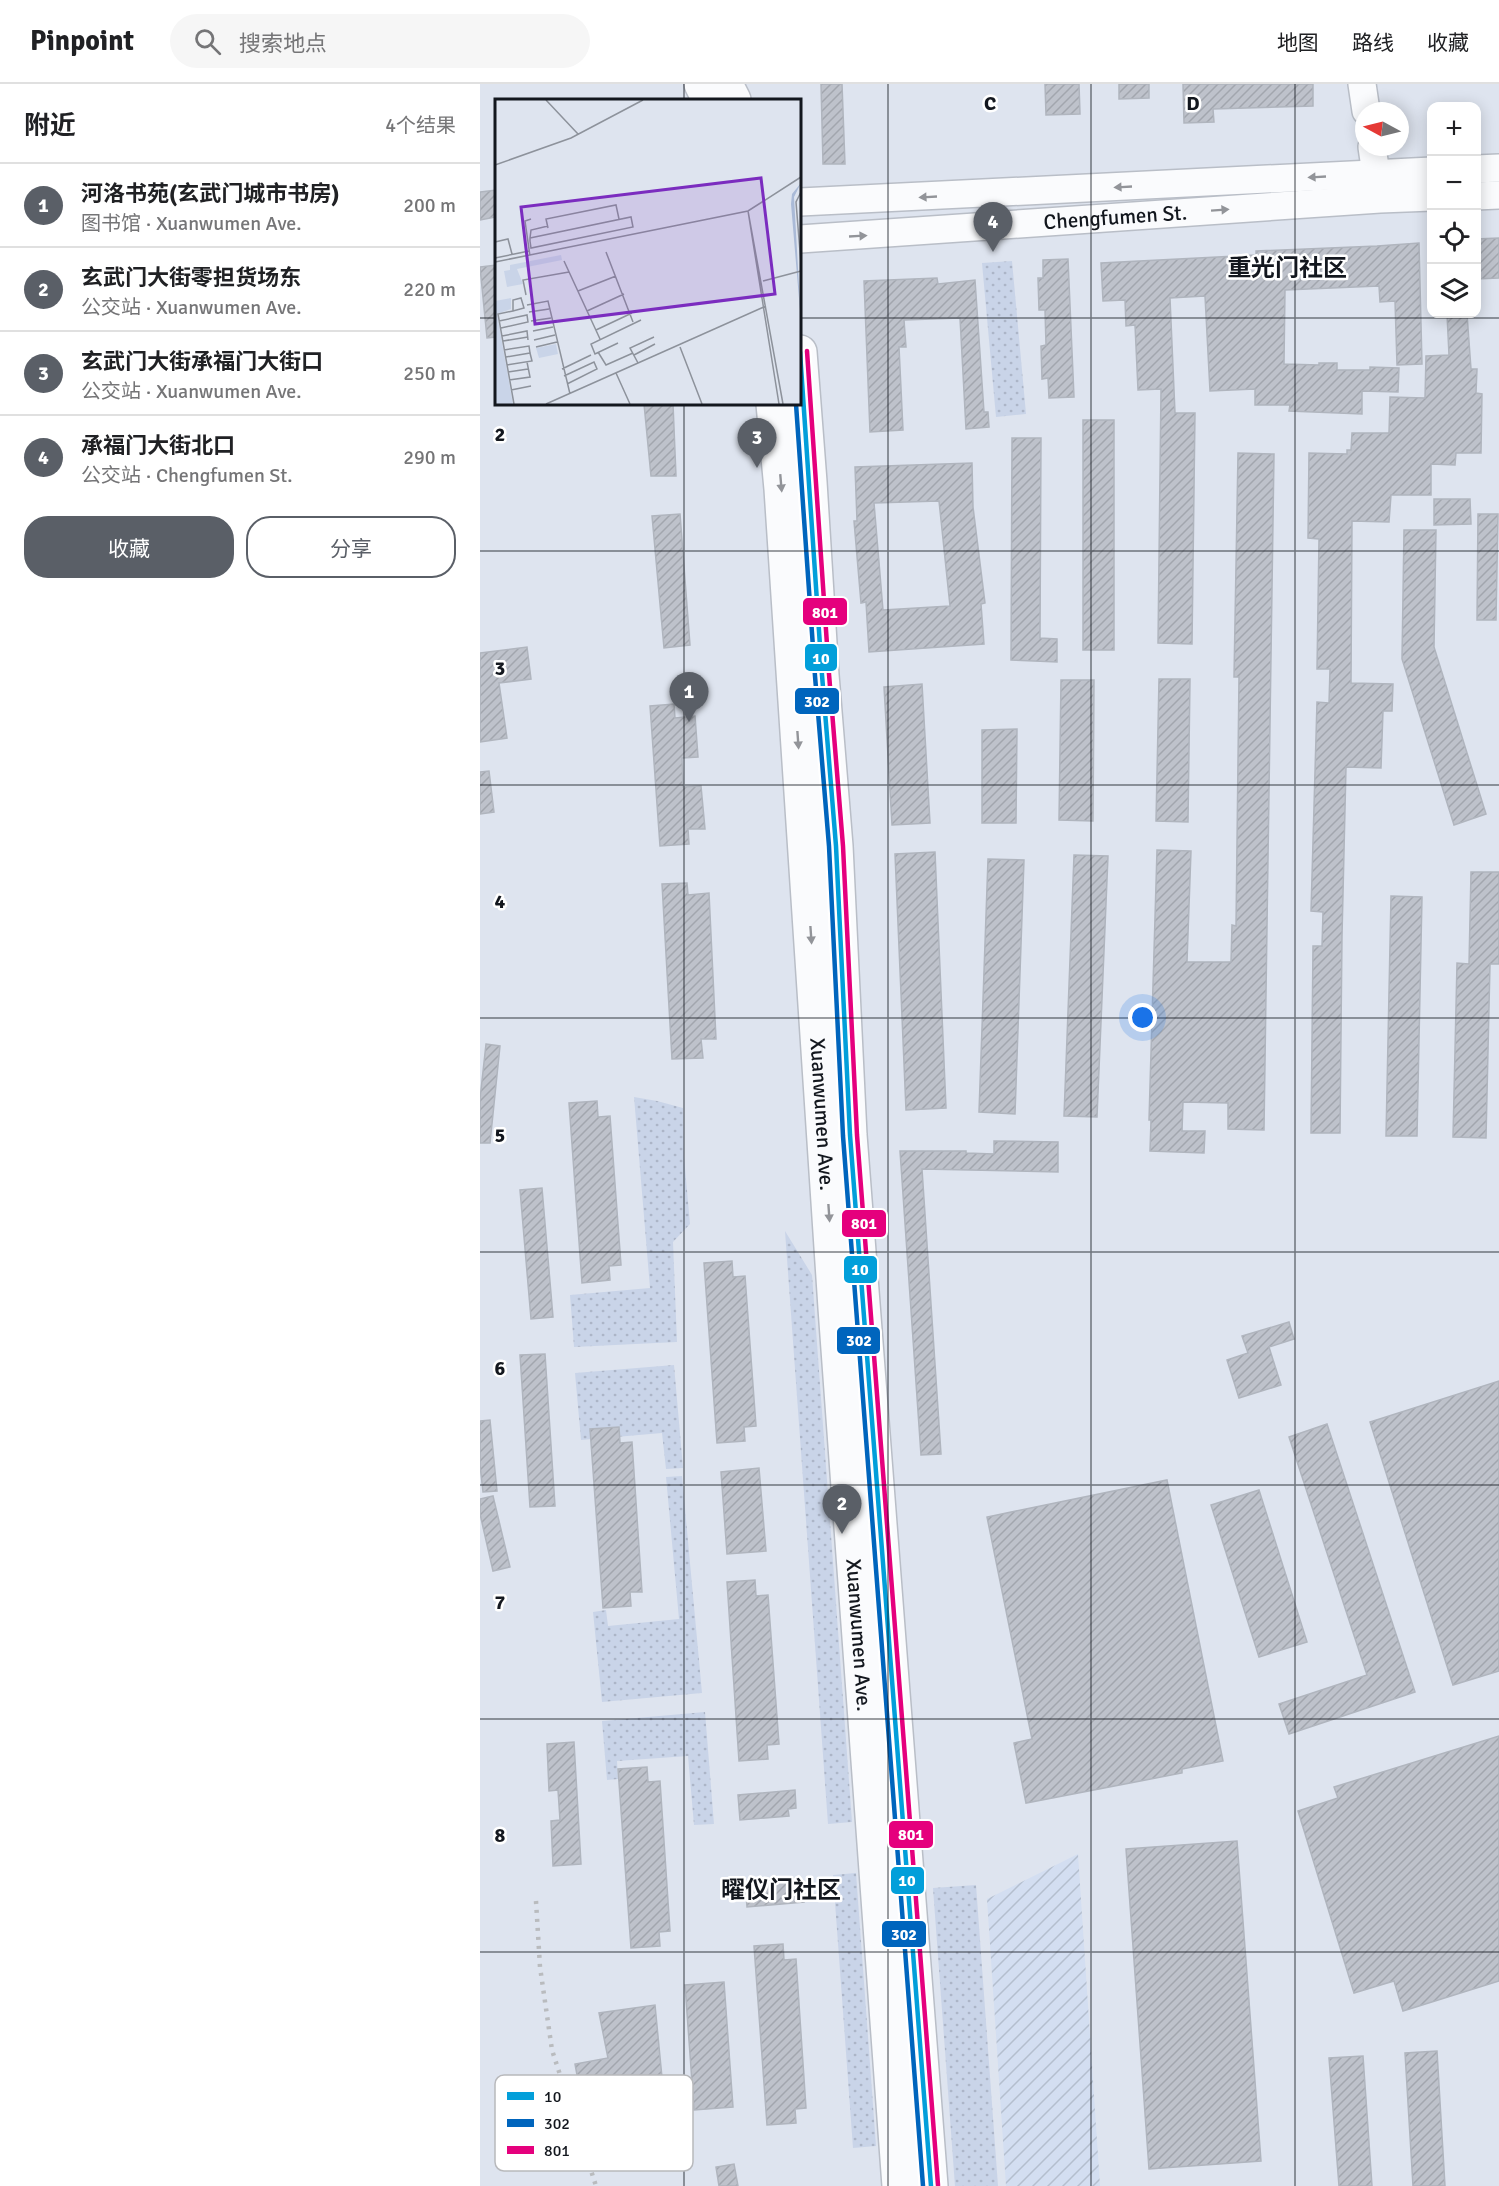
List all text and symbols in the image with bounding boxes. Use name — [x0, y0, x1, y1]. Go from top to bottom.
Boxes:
search box — [170, 14, 590, 68]
text: Pinpoint — [30, 24, 134, 58]
icon: search — [191, 25, 224, 58]
text: 搜索地点 — [239, 30, 327, 57]
text: 地图 — [1277, 30, 1319, 56]
text: 路线 — [1352, 30, 1394, 56]
text: 收藏 — [1427, 30, 1469, 56]
text: C — [984, 91, 996, 116]
text: D — [1186, 91, 1200, 116]
inset map — [495, 99, 801, 405]
north arrow — [1355, 102, 1409, 156]
map controls — [1427, 102, 1481, 318]
button: + — [1427, 102, 1481, 156]
text: 附近 — [24, 110, 76, 142]
text: 4个结果 — [385, 113, 456, 138]
button: − — [1427, 156, 1481, 210]
one-way arrow — [1308, 172, 1327, 182]
text: 河洛书苑(玄武门城市书房) — [81, 180, 340, 207]
one-way arrow — [1113, 183, 1132, 192]
one-way arrow — [918, 192, 937, 201]
text: 1 — [38, 193, 49, 218]
text: 200 m — [403, 193, 456, 218]
street label: Chengfumen St. — [1043, 199, 1188, 235]
pin: 4 — [974, 202, 1012, 252]
one-way arrow — [1211, 206, 1230, 215]
button: locate — [1427, 210, 1481, 264]
text: 图书馆 · Xuanwumen Ave. — [81, 211, 302, 236]
one-way arrow — [848, 231, 867, 240]
district label: 重光门社区 — [1227, 253, 1347, 283]
text: 玄武门大街零担货场东 — [81, 264, 301, 291]
button: layers — [1427, 264, 1481, 318]
text: 2 — [38, 277, 49, 302]
text: 220 m — [403, 277, 456, 302]
text: 公交站 · Xuanwumen Ave. — [81, 295, 302, 320]
text: 玄武门大街承福门大街口 — [81, 348, 323, 375]
text: 3 — [38, 361, 49, 386]
text: 250 m — [403, 361, 456, 386]
text: 公交站 · Xuanwumen Ave. — [81, 379, 302, 404]
pin: 3 — [738, 418, 776, 468]
text: 2 — [495, 422, 505, 447]
text: 承福门大街北口 — [81, 432, 235, 459]
text: 4 — [38, 445, 49, 470]
text: 290 m — [403, 445, 456, 470]
text: 公交站 · Chengfumen St. — [81, 463, 293, 488]
one-way arrow — [776, 473, 786, 492]
button: 收藏 — [24, 516, 234, 578]
button: 分享 — [246, 516, 456, 578]
line badge: 801 — [802, 597, 848, 626]
text: 801 — [812, 603, 838, 623]
line badge: 10 — [804, 643, 838, 672]
text: 10 — [812, 649, 830, 669]
text: 3 — [495, 656, 505, 681]
pin: 1 — [670, 672, 708, 722]
line badge: 302 — [794, 687, 840, 715]
text: 302 — [804, 692, 830, 712]
one-way arrow — [793, 731, 802, 750]
text: 4 — [495, 889, 506, 914]
one-way arrow — [806, 925, 815, 944]
your location — [1128, 1003, 1157, 1032]
street label: Xuanwumen Ave. — [804, 1037, 840, 1191]
text: 5 — [495, 1123, 505, 1148]
one-way arrow — [824, 1204, 833, 1223]
line badge: 801 — [841, 1209, 887, 1238]
text: 801 — [851, 1214, 877, 1234]
line badge: 10 — [843, 1255, 878, 1284]
text: 10 — [851, 1260, 869, 1280]
line badge: 302 — [836, 1326, 881, 1355]
text: 302 — [846, 1331, 872, 1351]
text: 6 — [495, 1356, 506, 1381]
pin: 2 — [822, 1484, 862, 1534]
street label: Xuanwumen Ave. — [840, 1558, 877, 1712]
text: 7 — [495, 1590, 506, 1615]
line badge: 801 — [888, 1820, 934, 1849]
text: 8 — [495, 1823, 506, 1848]
text: 801 — [898, 1825, 924, 1845]
line badge: 10 — [890, 1866, 925, 1895]
text: 10 — [898, 1871, 916, 1891]
district label: 曜仪门社区 — [721, 1875, 841, 1905]
line badge: 302 — [881, 1920, 927, 1948]
text: 302 — [891, 1925, 917, 1945]
legend — [495, 2075, 693, 2171]
text: 10 — [544, 2087, 561, 2107]
text: 302 — [544, 2114, 570, 2134]
text: 801 — [544, 2141, 570, 2161]

